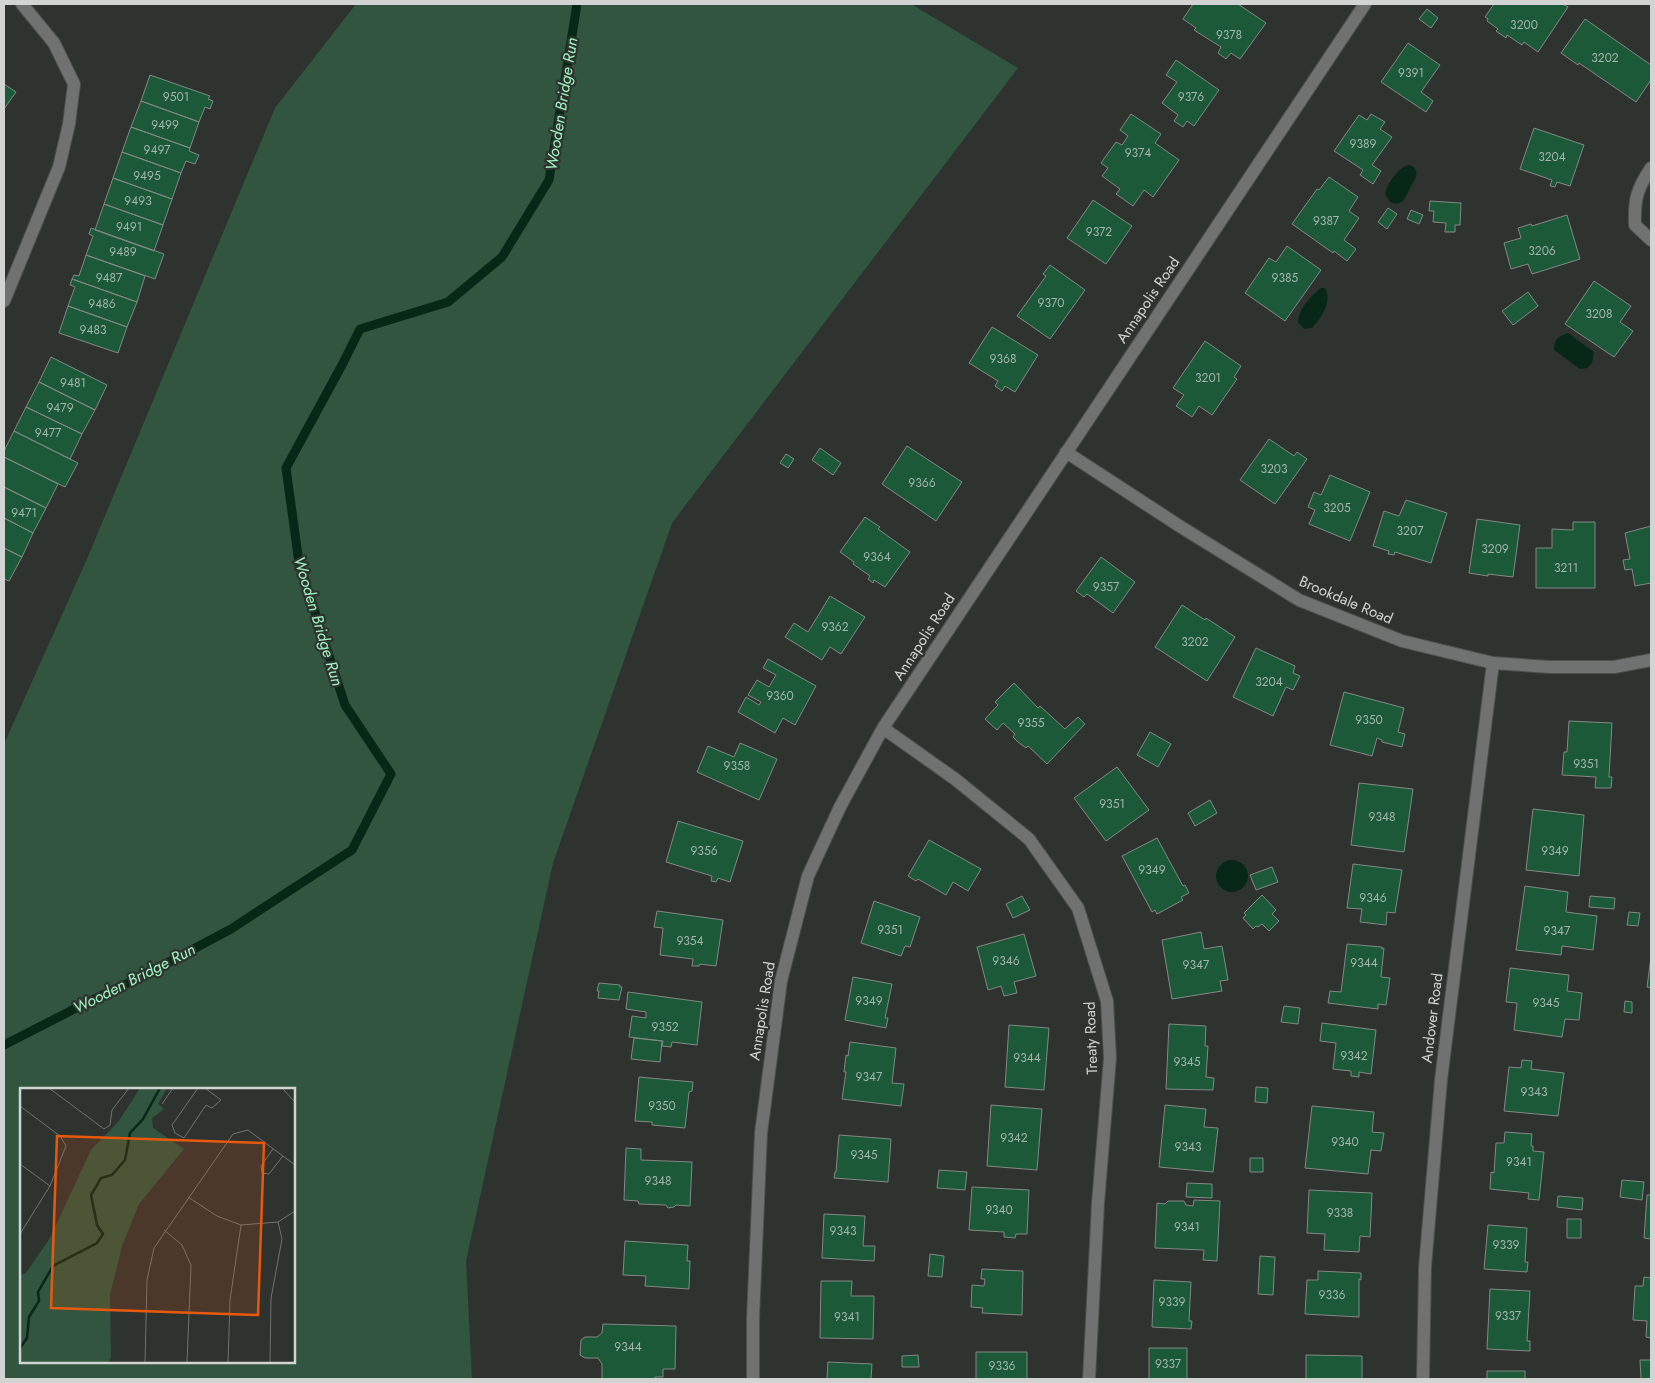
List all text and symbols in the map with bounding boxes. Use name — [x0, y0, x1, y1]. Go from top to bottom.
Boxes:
house number: 3200 — [1510, 16, 1538, 34]
house number: 9378 — [1216, 26, 1242, 44]
water label: Wooden Bridge Run — [540, 36, 583, 172]
house number: 3202 — [1591, 49, 1619, 67]
house number: 9391 — [1398, 64, 1424, 82]
house number: 9501 — [163, 88, 189, 106]
house number: 9376 — [1178, 88, 1204, 106]
house number: 9499 — [151, 116, 179, 134]
house number: 9389 — [1350, 135, 1377, 153]
house number: 9497 — [144, 141, 171, 159]
house number: 9374 — [1125, 144, 1151, 162]
house number: 3204 — [1538, 148, 1566, 166]
house number: 9495 — [133, 167, 161, 185]
house number: 9493 — [124, 192, 152, 210]
house number: 9387 — [1313, 212, 1340, 230]
house number: 9491 — [116, 218, 142, 236]
house number: 9372 — [1086, 223, 1112, 241]
house number: 3206 — [1528, 242, 1556, 260]
house number: 9489 — [109, 243, 137, 261]
street label: Annapolis Road — [1111, 252, 1185, 348]
house number: 9487 — [96, 269, 123, 287]
house number: 9385 — [1272, 269, 1299, 287]
house number: 9370 — [1038, 294, 1064, 312]
house number: 9486 — [88, 295, 116, 313]
house number: 3208 — [1585, 305, 1613, 323]
house number: 9483 — [79, 321, 107, 339]
house number: 9368 — [990, 350, 1016, 368]
house number: 3201 — [1195, 369, 1221, 387]
house number: 9481 — [60, 374, 86, 392]
house number: 9479 — [46, 399, 74, 417]
house number: 9477 — [35, 424, 62, 442]
house number: 3203 — [1260, 460, 1288, 478]
house number: 9366 — [908, 474, 936, 492]
house number: 3205 — [1323, 499, 1351, 517]
house number: 9471 — [11, 504, 37, 522]
house number: 3207 — [1397, 522, 1424, 540]
house number: 3209 — [1481, 540, 1509, 558]
house number: 9364 — [863, 548, 891, 566]
water label: Wooden Bridge Run — [288, 554, 349, 689]
house number: 3211 — [1554, 559, 1578, 577]
street label: Brookdale Road — [1296, 570, 1396, 630]
house number: 9357 — [1093, 578, 1120, 596]
street label: Annapolis Road — [888, 589, 960, 685]
house number: 9362 — [821, 618, 849, 636]
house number: 3202 — [1181, 633, 1209, 651]
house number: 3204 — [1255, 673, 1283, 691]
house number: 9360 — [766, 687, 794, 705]
house number: 9350 — [1355, 711, 1383, 729]
house number: 9355 — [1017, 714, 1045, 732]
house number: 9351 — [1573, 755, 1599, 773]
house number: 9358 — [724, 757, 750, 775]
house number: 9351 — [1099, 795, 1125, 813]
house number: 9348 — [1368, 808, 1396, 826]
house number: 9356 — [690, 842, 718, 860]
house number: 9349 — [1541, 842, 1569, 860]
house number: 9349 — [1138, 861, 1166, 879]
house number: 9346 — [1359, 889, 1387, 907]
house number: 9351 — [877, 921, 903, 939]
house number: 9347 — [1544, 922, 1571, 940]
house number: 9354 — [676, 932, 704, 950]
water label: Wooden Bridge Run — [69, 938, 199, 1019]
house number: 9346 — [992, 952, 1020, 970]
house number: 9344 — [1350, 954, 1378, 972]
house number: 9347 — [1183, 956, 1210, 974]
street label: Annapolis Road — [743, 960, 781, 1062]
street label: Andover Road — [1416, 972, 1448, 1064]
house number: 9349 — [855, 992, 883, 1010]
house number: 9345 — [1532, 994, 1560, 1012]
street label: Treaty Road — [1079, 1001, 1103, 1075]
house number: 9352 — [651, 1018, 679, 1036]
house number: 9342 — [1340, 1047, 1368, 1065]
house number: 9344 — [1013, 1049, 1041, 1067]
house number: 9345 — [1173, 1053, 1201, 1071]
house number: 9347 — [856, 1068, 883, 1086]
house number: 9343 — [1520, 1083, 1548, 1101]
inset map — [20, 1088, 295, 1363]
house number: 9350 — [648, 1097, 676, 1115]
house number: 9342 — [1000, 1129, 1028, 1147]
house number: 9340 — [1331, 1133, 1359, 1151]
house number: 9343 — [1174, 1138, 1202, 1156]
house number: 9345 — [850, 1146, 878, 1164]
house number: 9341 — [1506, 1153, 1532, 1171]
house number: 9348 — [644, 1172, 672, 1190]
house number: 9340 — [985, 1201, 1013, 1219]
house number: 9338 — [1327, 1204, 1353, 1222]
house number: 9341 — [1174, 1218, 1200, 1236]
house number: 9343 — [829, 1222, 857, 1240]
house number: 9339 — [1493, 1236, 1520, 1254]
house number: 9336 — [1319, 1286, 1346, 1304]
house number: 9339 — [1159, 1293, 1186, 1311]
house number: 9337 — [1495, 1307, 1522, 1325]
house number: 9341 — [834, 1308, 860, 1326]
house number: 9344 — [614, 1338, 642, 1356]
house number: 9337 — [1155, 1355, 1182, 1373]
house number: 9336 — [989, 1357, 1016, 1375]

